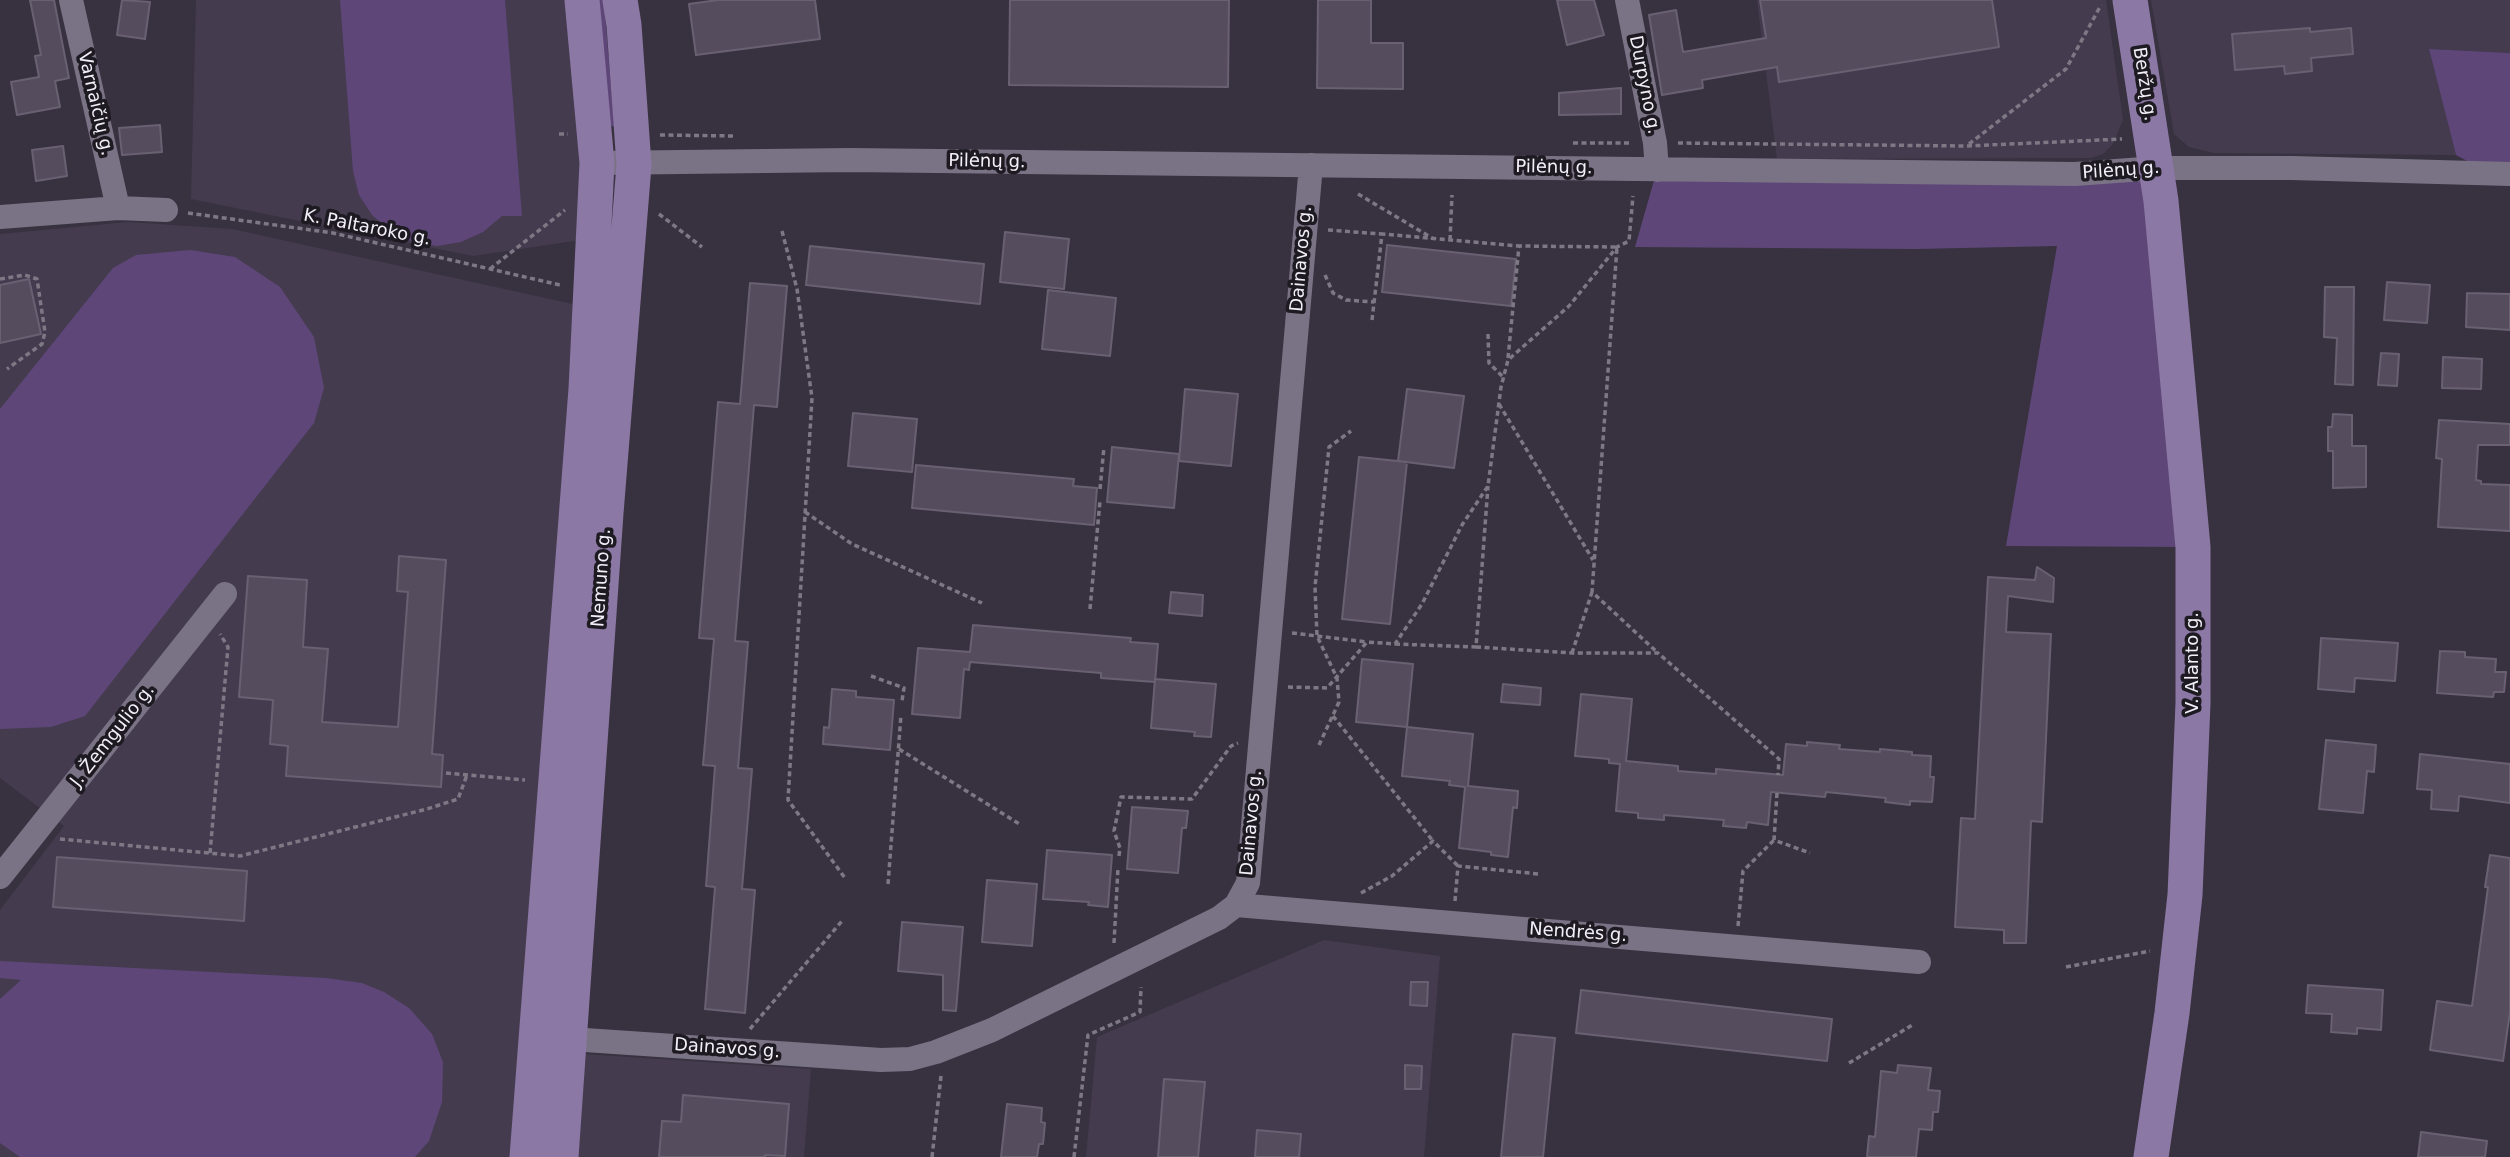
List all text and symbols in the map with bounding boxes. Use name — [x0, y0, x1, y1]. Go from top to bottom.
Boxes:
street label: Durpyno g. — [1624, 34, 1664, 136]
street label: Beržų g. — [2128, 45, 2160, 123]
street label: Varnaičių g. — [73, 50, 117, 158]
street label: Pilėnų g. — [948, 151, 1026, 173]
street label: Pilėnų g. — [1515, 157, 1593, 179]
street label: Pilėnų g. — [2082, 158, 2160, 184]
street label: K. Paltaroko g. — [302, 205, 432, 251]
street label: Dainavos g. — [1287, 205, 1317, 313]
street label: Nemuno g. — [588, 528, 616, 628]
street label: V. Alanto g. — [2182, 612, 2204, 714]
street label: J. Žemgulio g. — [66, 680, 160, 792]
street label: Dainavos g. — [1237, 769, 1267, 877]
street label: Nendrės g. — [1528, 919, 1628, 947]
street label: Dainavos g. — [673, 1035, 781, 1063]

